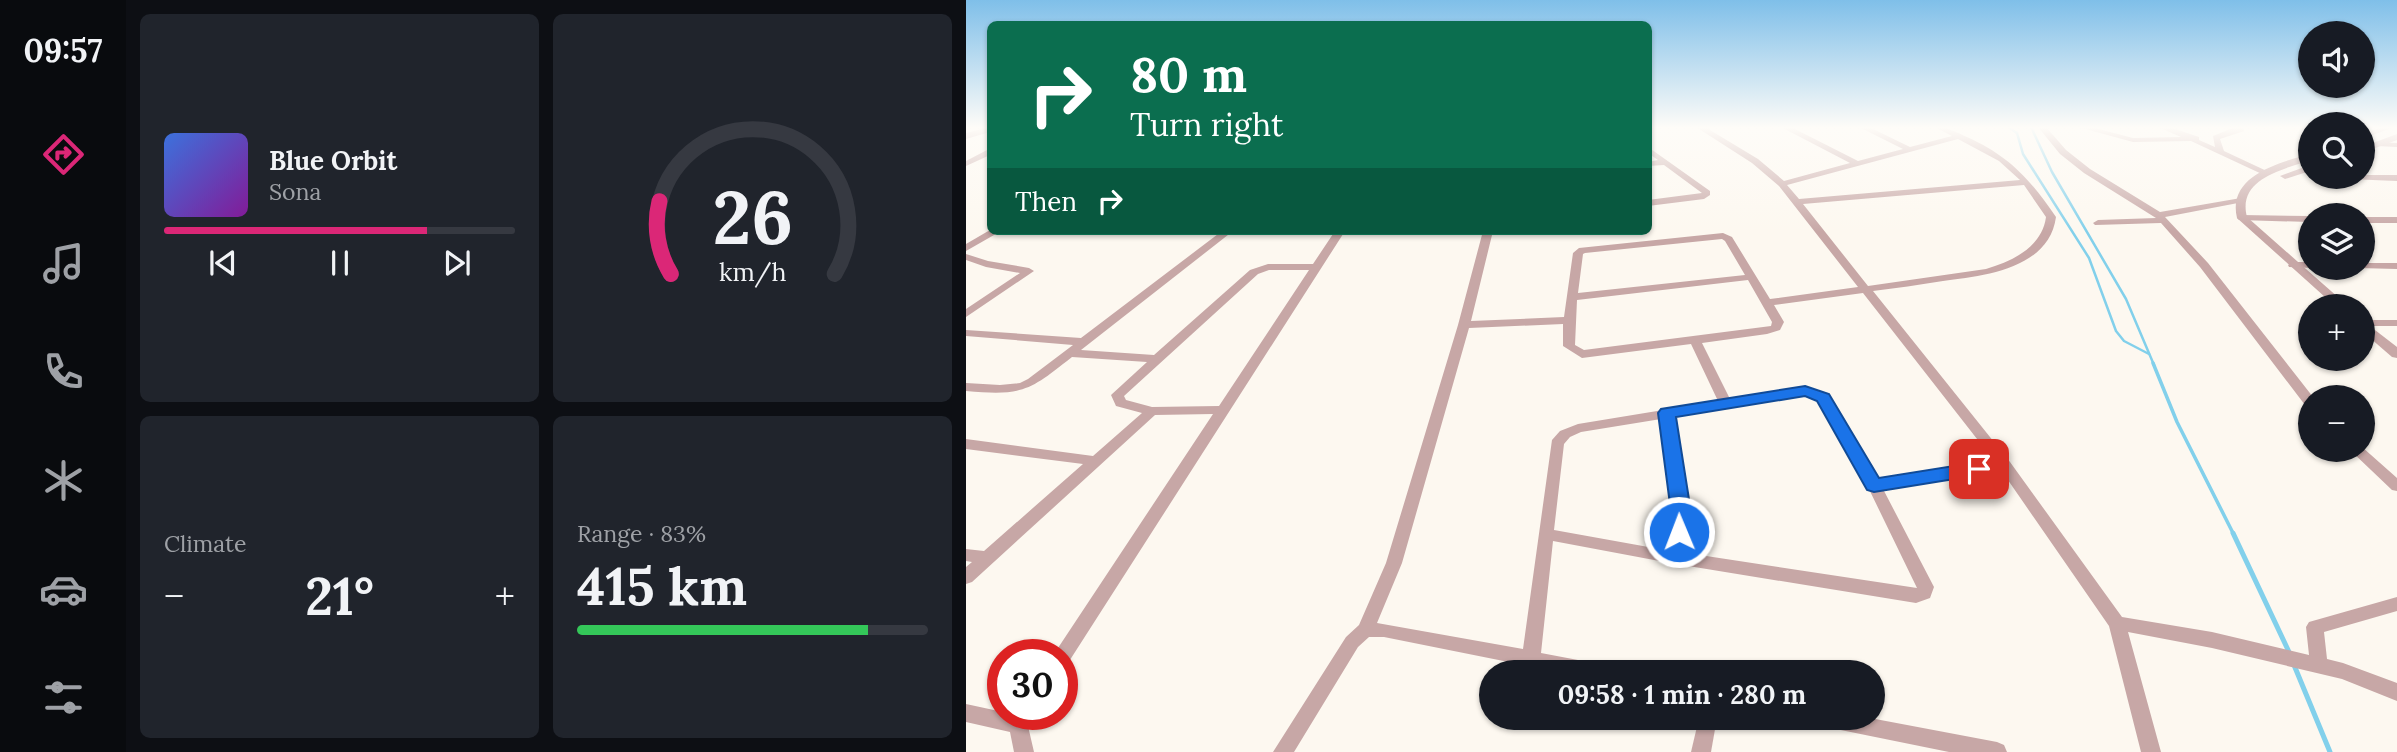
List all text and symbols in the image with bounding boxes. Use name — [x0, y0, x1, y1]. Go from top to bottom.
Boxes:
map controls — [2298, 21, 2375, 462]
button: sound — [2298, 21, 2375, 98]
text: 09:57 — [23, 30, 103, 71]
text: 80 m — [1130, 43, 1247, 105]
icon: right — [1015, 49, 1106, 140]
text: Turn right — [1130, 104, 1283, 145]
button: search — [2298, 112, 2375, 189]
icon: directions — [39, 130, 88, 179]
text: Blue Orbit — [269, 144, 397, 177]
text: 26 — [712, 171, 793, 264]
text: Sona — [269, 177, 321, 206]
icon: right — [1091, 182, 1129, 220]
text: Then — [1015, 185, 1077, 218]
button: layers — [2298, 203, 2375, 280]
icon: music — [39, 239, 88, 288]
icon: previous — [204, 244, 242, 282]
icon: pause — [321, 244, 359, 282]
icon: next — [438, 244, 476, 282]
text: km/h — [719, 256, 786, 288]
button: + — [2298, 294, 2375, 371]
icon: phone — [39, 347, 88, 396]
button: − — [2298, 385, 2375, 462]
pin — [1949, 439, 2009, 499]
icon: arrive — [1960, 450, 1998, 488]
icon: climate — [39, 456, 88, 505]
position arrow — [1642, 495, 1716, 569]
text: Range · 83% — [577, 519, 706, 548]
text: Climate — [164, 529, 246, 558]
text: 415 km — [577, 553, 747, 619]
text: 21° — [305, 563, 374, 629]
icon: car — [39, 565, 88, 614]
text: − — [164, 572, 184, 620]
text: + — [495, 572, 515, 620]
speed limit sign: 30 — [987, 639, 1078, 730]
icon: filters — [39, 673, 88, 722]
text: 09:58 · 1 min · 280 m — [1558, 678, 1806, 711]

